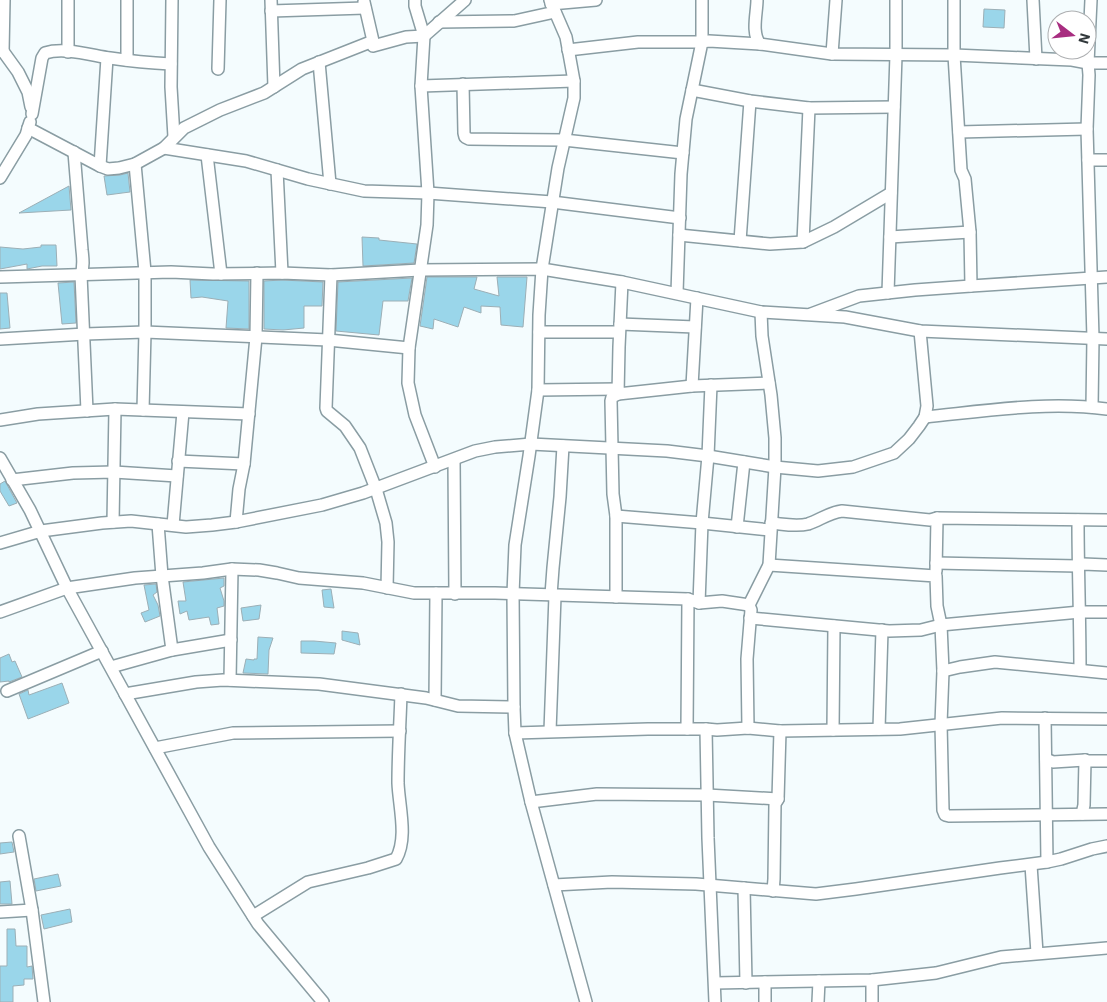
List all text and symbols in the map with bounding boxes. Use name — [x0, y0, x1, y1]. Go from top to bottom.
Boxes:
north arrow — [1047, 10, 1097, 60]
text: N — [1074, 31, 1095, 46]

